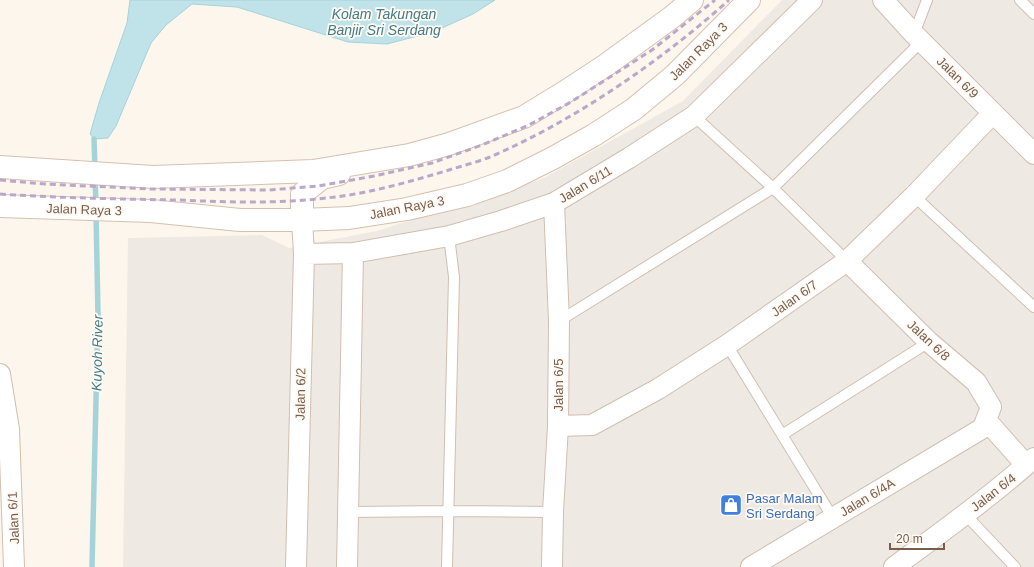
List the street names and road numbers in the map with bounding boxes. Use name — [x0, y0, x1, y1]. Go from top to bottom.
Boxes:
street label: Jalan Raya 3 — [666, 19, 730, 83]
street label: Jalan 6/9 — [934, 53, 982, 101]
street label: Jalan 6/11 — [556, 163, 614, 206]
street label: Jalan Raya 3 — [368, 193, 446, 222]
street label: Jalan Raya 3 — [46, 201, 122, 218]
street label: Jalan 6/7 — [768, 277, 820, 320]
street label: Jalan 6/8 — [904, 317, 953, 364]
street label: Jalan 6/5 — [551, 359, 566, 411]
street label: Jalan 6/2 — [293, 367, 308, 421]
street label: Jalan 6/4 — [968, 470, 1019, 515]
street label: Jalan 6/4A — [837, 475, 898, 520]
street label: Jalan 6/1 — [5, 491, 22, 545]

